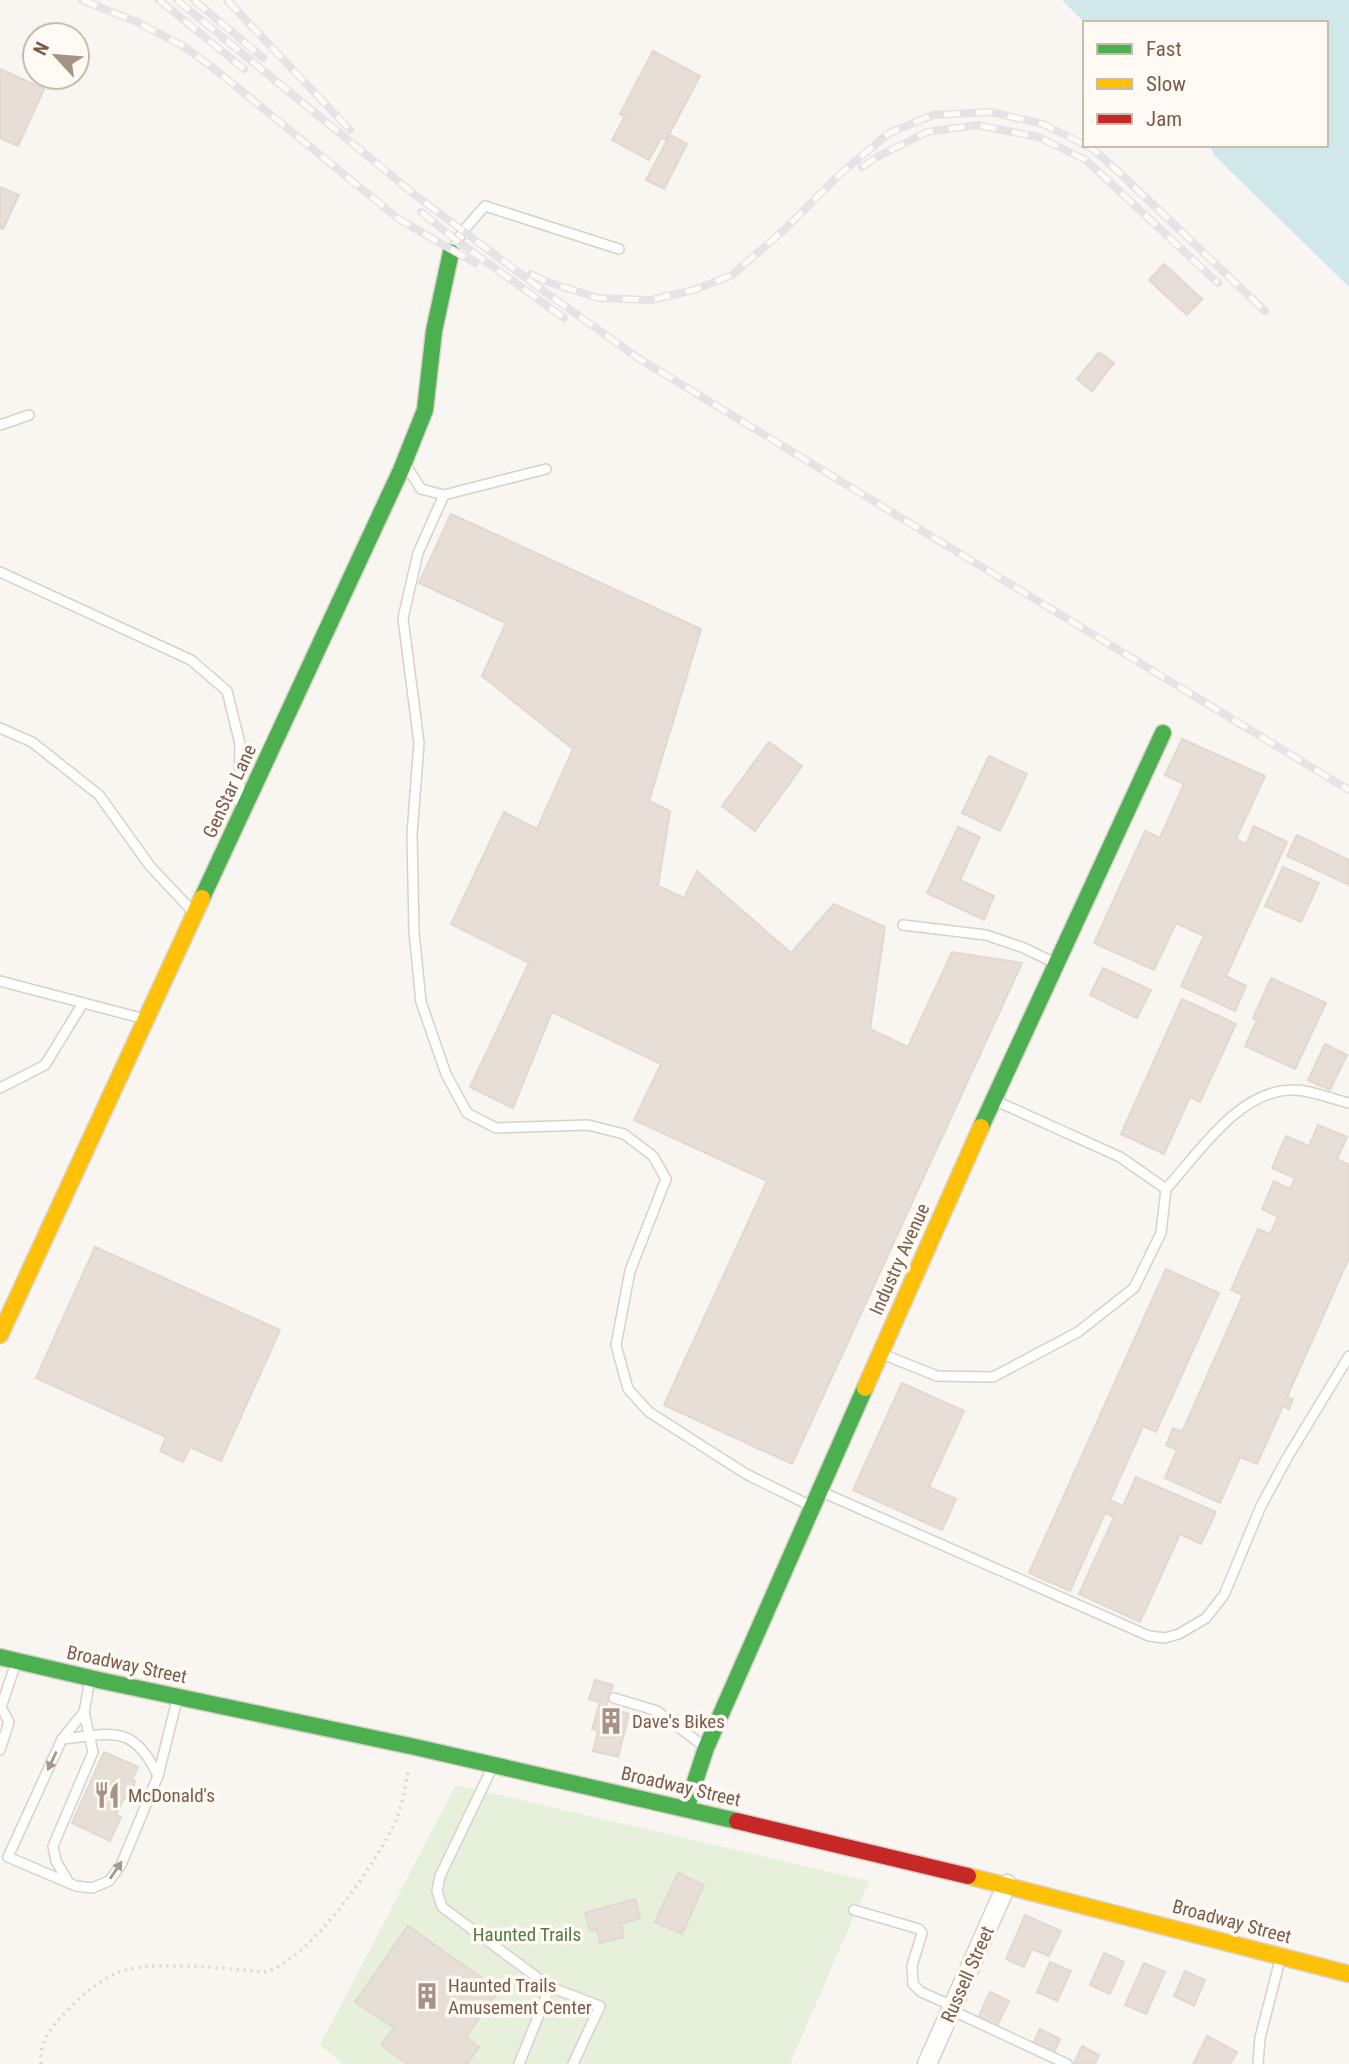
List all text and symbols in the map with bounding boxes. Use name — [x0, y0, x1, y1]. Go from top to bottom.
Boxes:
north arrow — [21, 21, 91, 91]
legend — [1083, 21, 1328, 147]
text: Fast — [1146, 37, 1182, 61]
text: N — [28, 38, 54, 59]
text: Slow — [1146, 72, 1186, 96]
text: Jam — [1146, 107, 1182, 131]
street label: GenStar Lane — [198, 741, 261, 842]
street label: Industry Avenue — [865, 1200, 934, 1319]
street label: Broadway Street — [65, 1641, 189, 1688]
building icon: Dave's Bikes — [596, 1706, 626, 1736]
place label: Dave's Bikes — [632, 1710, 725, 1733]
one-way arrow — [46, 1751, 58, 1771]
street label: Broadway Street — [619, 1762, 743, 1811]
restaurant icon: McDonald's — [92, 1780, 122, 1810]
place label: McDonald's — [128, 1784, 215, 1807]
one-way arrow — [109, 1861, 123, 1879]
street label: Broadway Street — [1170, 1895, 1294, 1948]
street label: Russell Street — [936, 1922, 999, 2026]
park label: Haunted Trails — [473, 1923, 581, 1946]
place label: Haunted Trails Amusement Center — [448, 1974, 592, 2019]
building icon: Haunted Trails Amusement Center — [412, 1981, 442, 2011]

